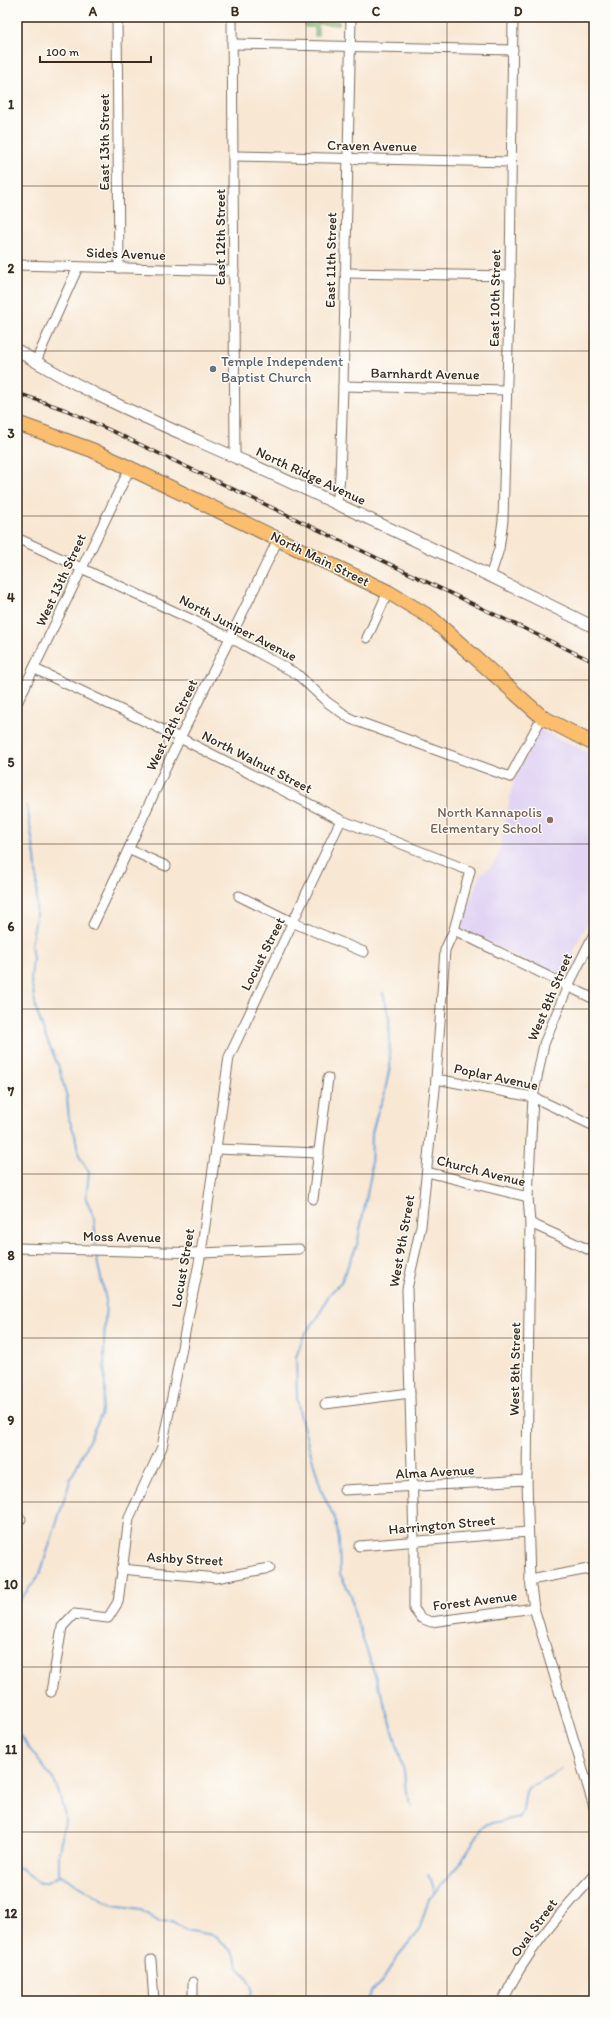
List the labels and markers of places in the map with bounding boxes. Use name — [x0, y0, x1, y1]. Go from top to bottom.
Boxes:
place label: Temple Independent Baptist Church — [221, 353, 343, 386]
marker: Temple Independent Baptist Church — [208, 364, 218, 374]
place label: North Kannapolis Elementary School — [430, 804, 542, 837]
marker: North Kannapolis Elementary School — [545, 815, 555, 825]

